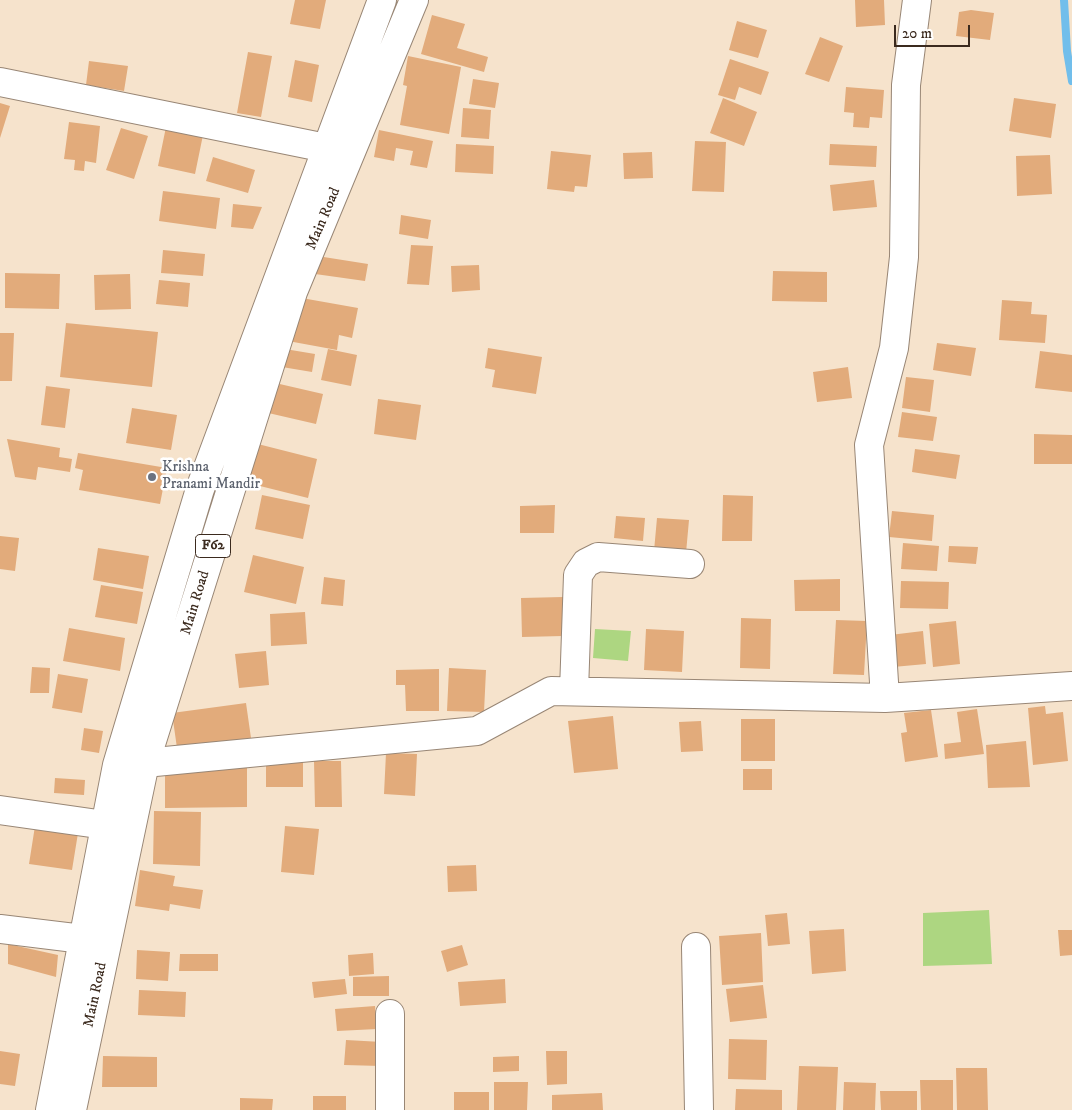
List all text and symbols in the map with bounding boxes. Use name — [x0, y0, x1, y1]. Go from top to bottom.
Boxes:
scale bar — [897, 15, 973, 47]
text: 20 m — [902, 24, 932, 43]
street label: Main Road — [303, 185, 345, 253]
place label: Krishna Pranami Mandir — [162, 459, 260, 494]
marker: Krishna Pranami Mandir — [146, 471, 158, 483]
road number: F62 — [196, 534, 230, 558]
street label: Main Road — [178, 569, 214, 637]
street label: Main Road — [80, 961, 112, 1029]

